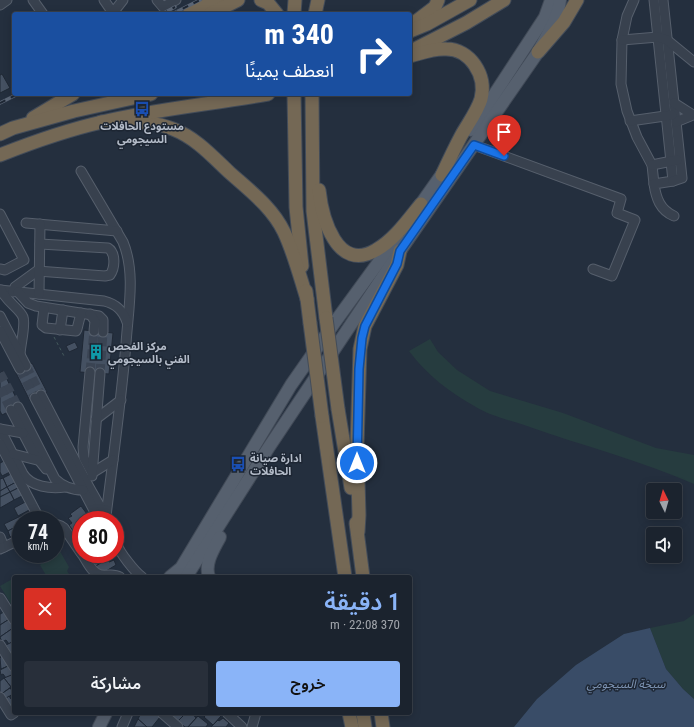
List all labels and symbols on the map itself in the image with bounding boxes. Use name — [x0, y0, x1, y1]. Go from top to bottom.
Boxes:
bus stop icon: مستودع الحافلات السيجومي — [133, 100, 151, 118]
pin — [487, 115, 521, 156]
place label: مستودع الحافلات السيجومي — [100, 120, 184, 149]
place label: مركز الفحص الفني بالسيجومي — [108, 340, 190, 369]
building icon: مركز الفحص الفني بالسيجومي — [87, 343, 105, 361]
position arrow — [336, 442, 378, 484]
place label: ادارة صيانة الحافلات — [250, 452, 302, 478]
bus stop icon: ادارة صيانة الحافلات — [229, 455, 247, 473]
north arrow — [646, 483, 682, 519]
speed limit sign: 80 — [72, 511, 124, 563]
water label: سبخة السيجومي — [587, 677, 666, 694]

